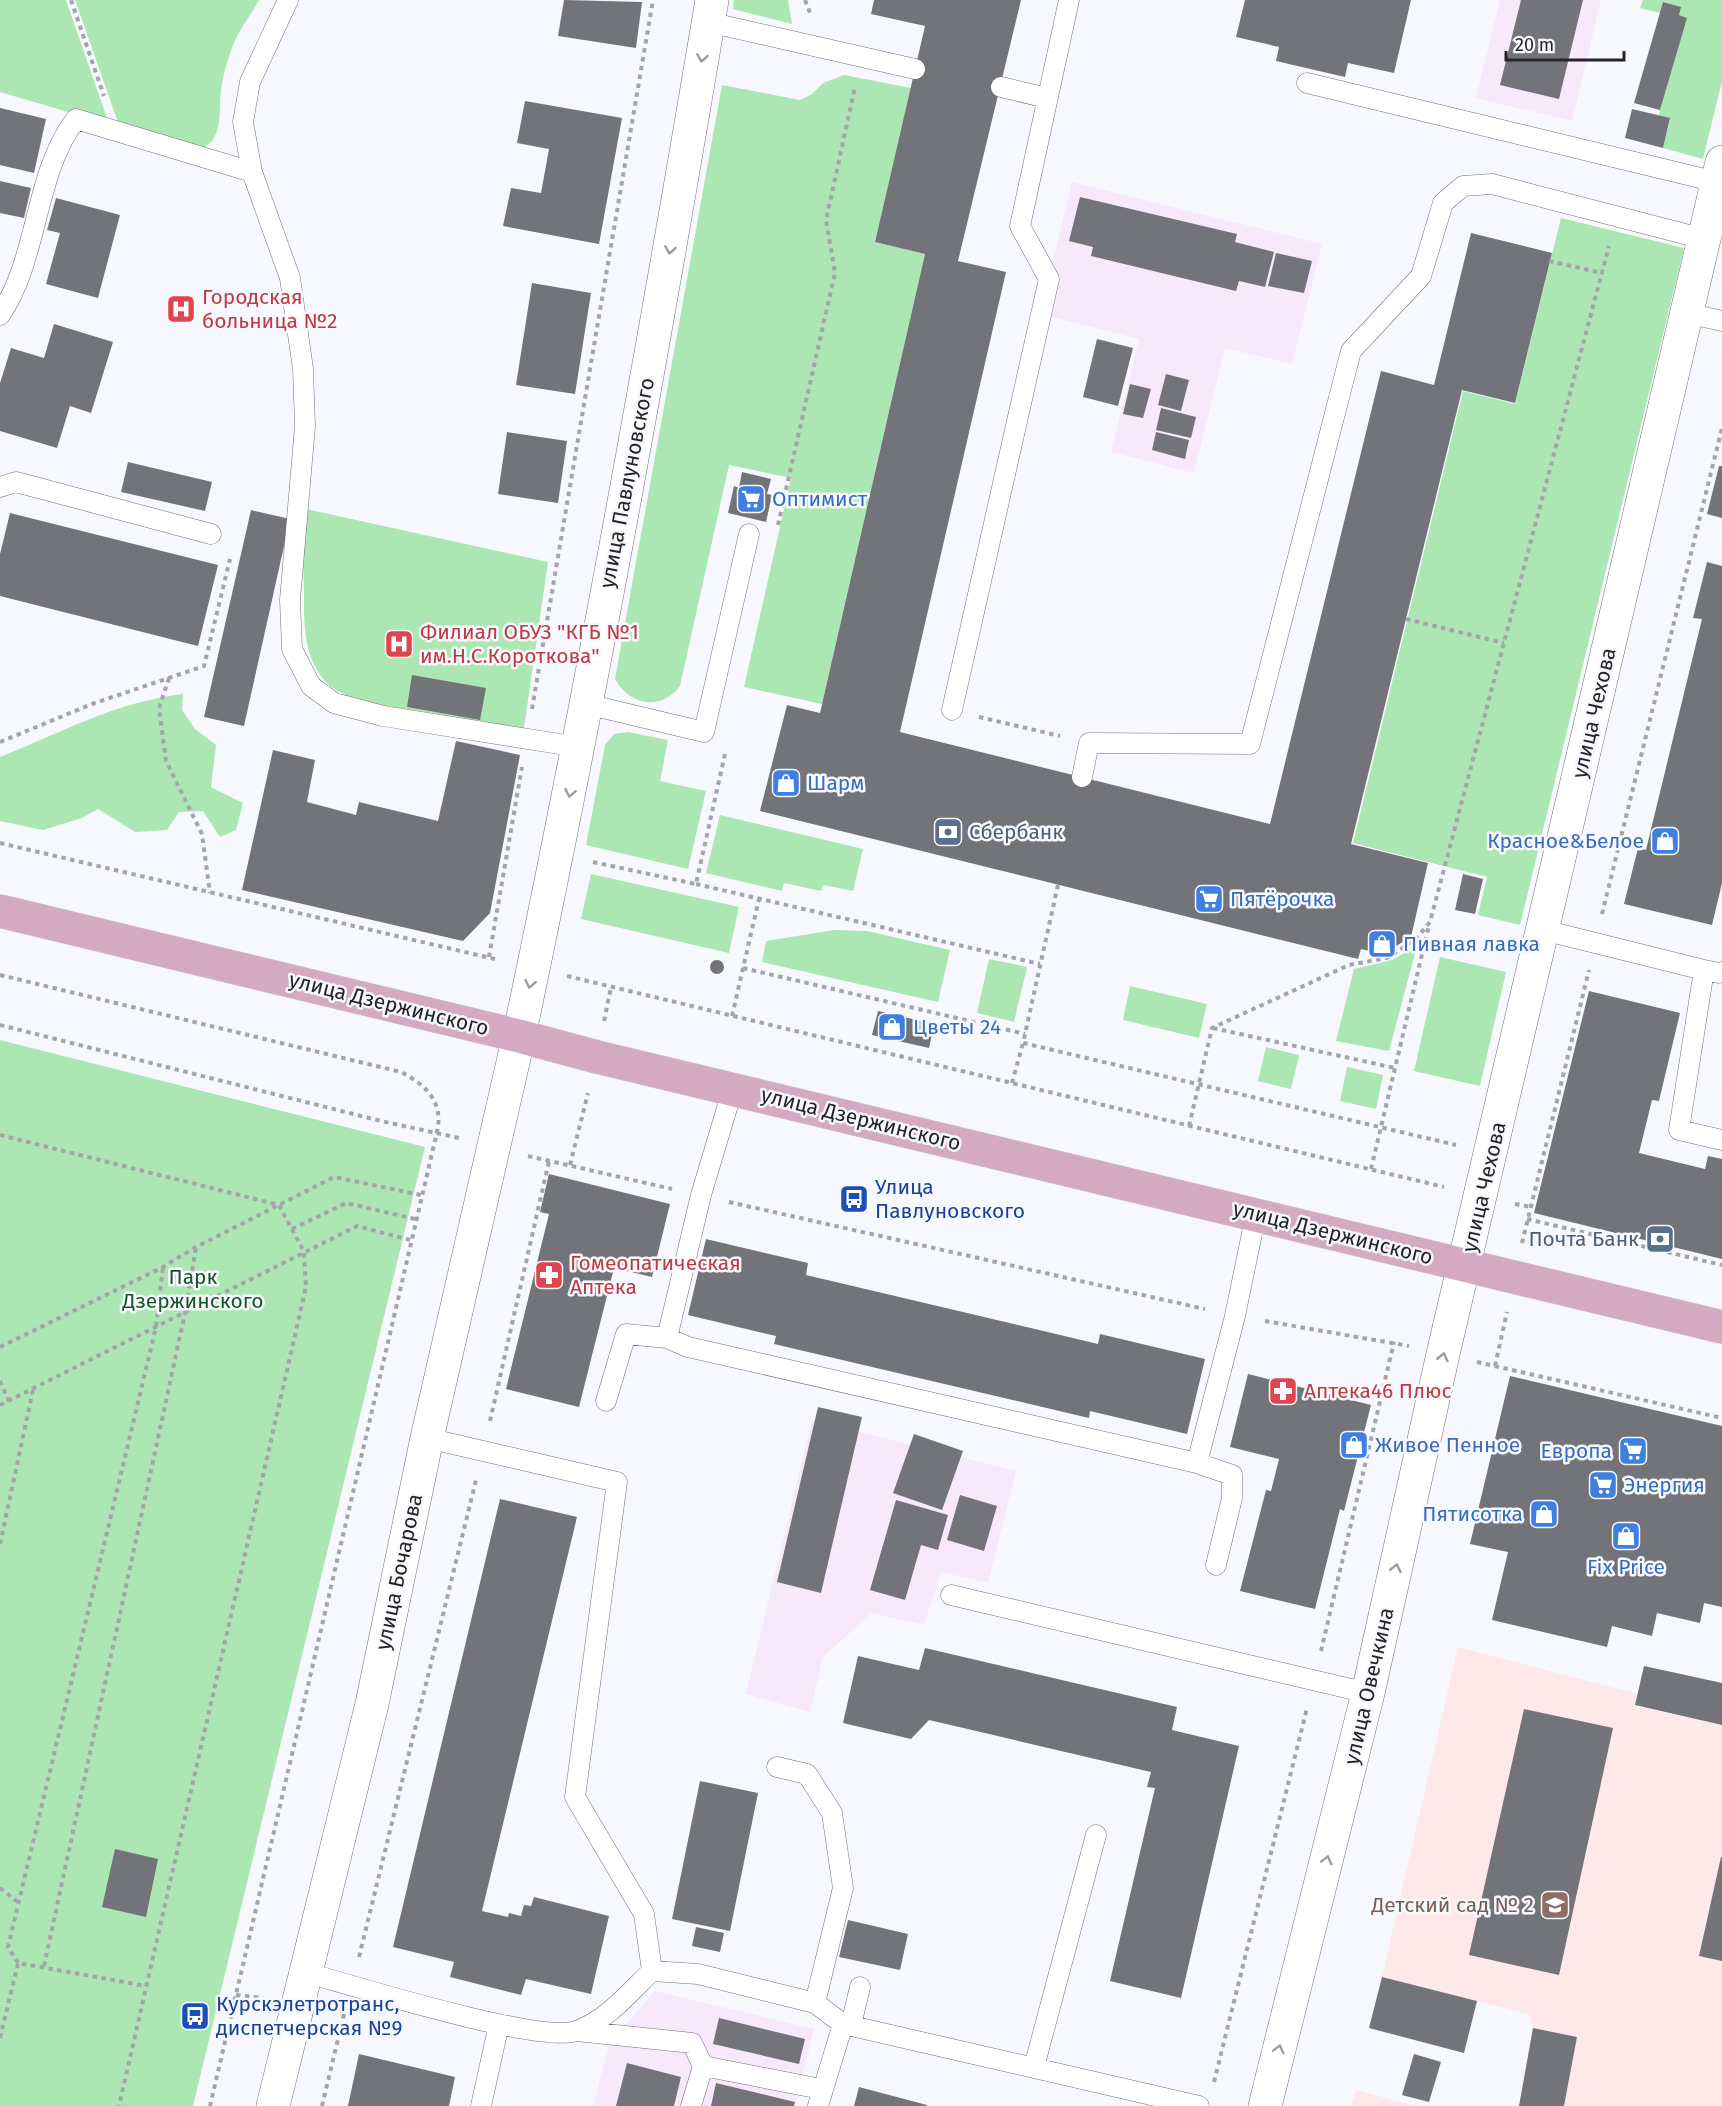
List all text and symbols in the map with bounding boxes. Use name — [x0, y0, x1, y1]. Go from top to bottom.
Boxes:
scale bar — [1506, 24, 1624, 62]
text: 20 m — [1515, 34, 1554, 56]
one-way arrow — [697, 53, 709, 62]
one-way arrow — [665, 245, 677, 255]
place label: Городская больница №2 — [202, 284, 337, 334]
hospital icon: Городская больница №2 — [165, 293, 197, 325]
street label: улица Павлуновского — [594, 376, 660, 590]
supermarket icon: Оптимист — [735, 483, 767, 515]
place label: Оптимист — [772, 486, 868, 512]
place label: Филиал ОБУЗ "КГБ №1 им.Н.С.Короткова" — [420, 619, 639, 669]
hospital icon: Филиал ОБУЗ "КГБ №1 им.Н.С.Короткова" — [383, 628, 415, 660]
street label: улица Чехова — [1566, 645, 1622, 781]
shop icon: Шарм — [770, 767, 802, 799]
place label: Шарм — [807, 770, 864, 796]
one-way arrow — [564, 787, 577, 797]
bank icon: Сбербанк — [932, 816, 964, 848]
place label: Сбербанк — [969, 819, 1063, 845]
shop icon: Красное&Белое — [1649, 825, 1681, 857]
place label: Красное&Белое — [1487, 828, 1644, 854]
supermarket icon: Пятёрочка — [1193, 883, 1225, 915]
place label: Пятёрочка — [1230, 886, 1334, 912]
shop icon: Пивная лавка — [1366, 928, 1398, 960]
place label: Пивная лавка — [1403, 931, 1540, 957]
street label: улица Дзержинского — [286, 967, 492, 1041]
one-way arrow — [524, 979, 537, 989]
shop icon: Цветы 24 — [876, 1011, 908, 1043]
place label: Цветы 24 — [913, 1014, 1001, 1040]
street label: улица Дзержинского — [758, 1082, 964, 1156]
street label: улица Чехова — [1456, 1119, 1512, 1255]
place label: Улица Павлуновского — [875, 1174, 1025, 1224]
bus stop icon: Улица Павлуновского — [838, 1183, 870, 1215]
street label: улица Дзержинского — [1230, 1196, 1436, 1270]
bank icon: Почта Банк — [1644, 1223, 1676, 1255]
place label: Почта Банк — [1528, 1226, 1639, 1252]
place label: Гомеопатическая Аптека — [570, 1250, 741, 1300]
pharmacy icon: Гомеопатическая Аптека — [533, 1259, 565, 1291]
park label: Парк Дзержинского — [122, 1264, 263, 1314]
one-way arrow — [1435, 1353, 1448, 1363]
pharmacy icon: Аптека46 Плюс — [1267, 1375, 1299, 1407]
place label: Аптека46 Плюс — [1304, 1378, 1452, 1404]
shop icon: Живое Пенное — [1338, 1429, 1370, 1461]
place label: Живое Пенное — [1375, 1432, 1520, 1458]
supermarket icon: Европа — [1617, 1435, 1649, 1467]
place label: Европа — [1541, 1438, 1612, 1464]
supermarket icon: Энергия — [1587, 1469, 1619, 1501]
place label: Энергия — [1624, 1472, 1705, 1498]
street label: улица Бочарова — [370, 1491, 428, 1653]
shop icon: Пятисотка — [1528, 1498, 1560, 1530]
place label: Пятисотка — [1422, 1501, 1523, 1527]
shop icon: Fix Price — [1610, 1520, 1642, 1552]
place label: Fix Price — [1587, 1554, 1665, 1580]
one-way arrow — [1389, 1563, 1402, 1573]
street label: улица Овечкина — [1338, 1605, 1400, 1767]
one-way arrow — [1319, 1855, 1332, 1865]
school or university icon: Детский сад № 2 — [1539, 1889, 1571, 1921]
place label: Детский сад № 2 — [1371, 1892, 1534, 1918]
place label: Курскэлетротранс, диспетчерская №9 — [216, 1991, 402, 2041]
bus stop icon: Курскэлетротранс, диспетчерская №9 — [179, 2000, 211, 2032]
one-way arrow — [1272, 2044, 1285, 2054]

